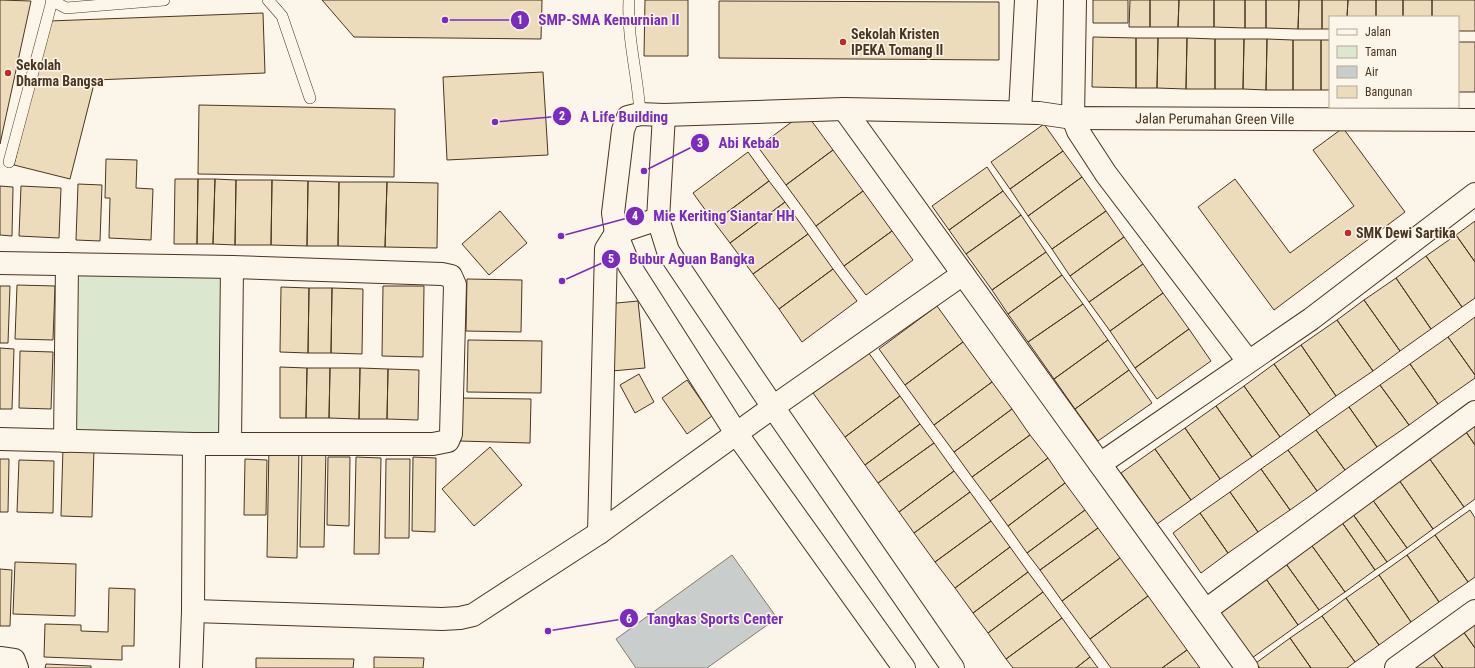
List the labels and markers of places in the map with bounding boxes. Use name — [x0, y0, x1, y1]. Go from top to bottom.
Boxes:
callout: SMP-SMA Kemurnian II — [510, 6, 688, 33]
place label: Sekolah Kristen IPEKA Tomang II — [851, 26, 943, 58]
marker: Sekolah Kristen IPEKA Tomang II — [838, 37, 848, 47]
place label: Sekolah Dharma Bangsa — [16, 57, 104, 89]
marker: Sekolah Dharma Bangsa — [3, 68, 13, 78]
callout: A Life Building — [552, 103, 677, 130]
callout: Abi Kebab — [690, 129, 787, 156]
callout: Mie Keriting Siantar HH — [625, 202, 803, 229]
place label: SMK Dewi Sartika — [1356, 225, 1456, 241]
marker: SMK Dewi Sartika — [1343, 228, 1353, 238]
callout: Bubur Aguan Bangka — [601, 245, 763, 272]
callout: Tangkas Sports Center — [619, 605, 792, 632]

